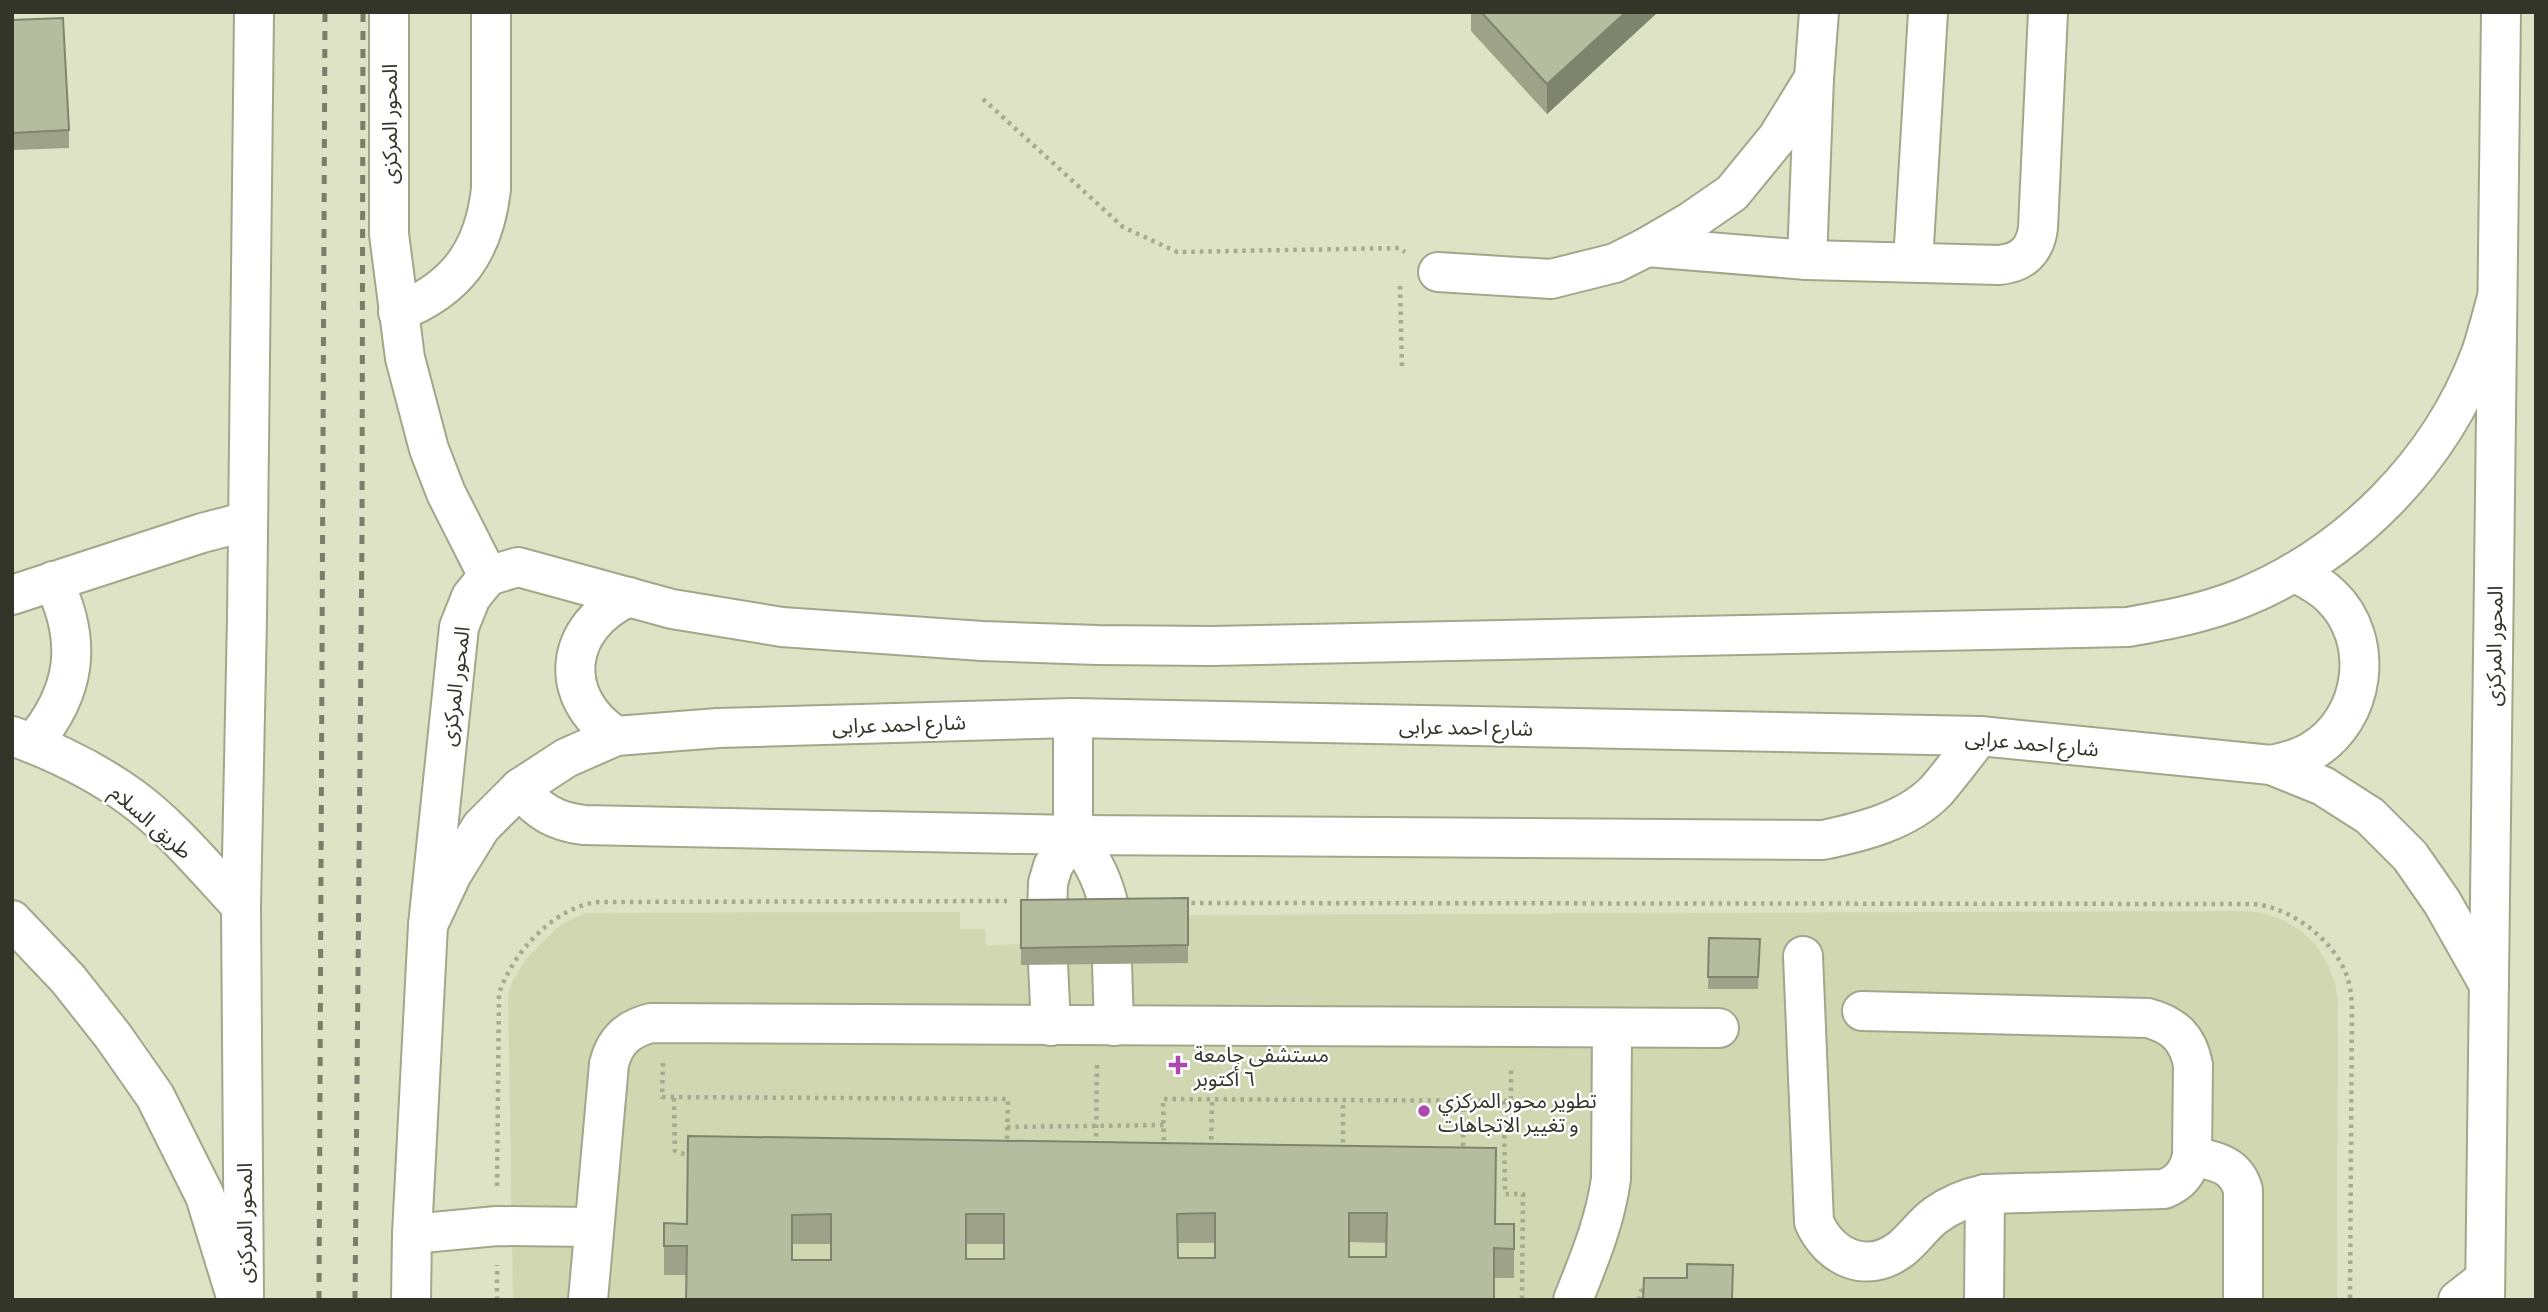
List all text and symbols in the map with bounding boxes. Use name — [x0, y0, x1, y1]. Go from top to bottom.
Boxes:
street label: المحور المركزى — [376, 64, 402, 184]
street label: المحور المركزى — [2479, 585, 2508, 707]
street label: المحور المركزى — [434, 625, 475, 748]
street label: شارع احمد عرابى — [832, 708, 967, 742]
street label: شارع احمد عرابى — [1399, 712, 1533, 744]
street label: شارع احمد عرابى — [1964, 724, 2100, 764]
street label: طريق السلام — [103, 779, 198, 867]
place label: مستشفى جامعة ٦ أكتوبر — [1193, 1041, 1329, 1091]
marker: مستشفى جامعة ٦ أكتوبر — [1168, 1055, 1188, 1075]
place label: تطوير محور المركزي و تغيير الاتجاهات — [1438, 1087, 1597, 1137]
marker: تطوير محور المركزي و تغيير الاتجاهات — [1416, 1103, 1432, 1119]
street label: المحور المركزى — [231, 1163, 257, 1283]

